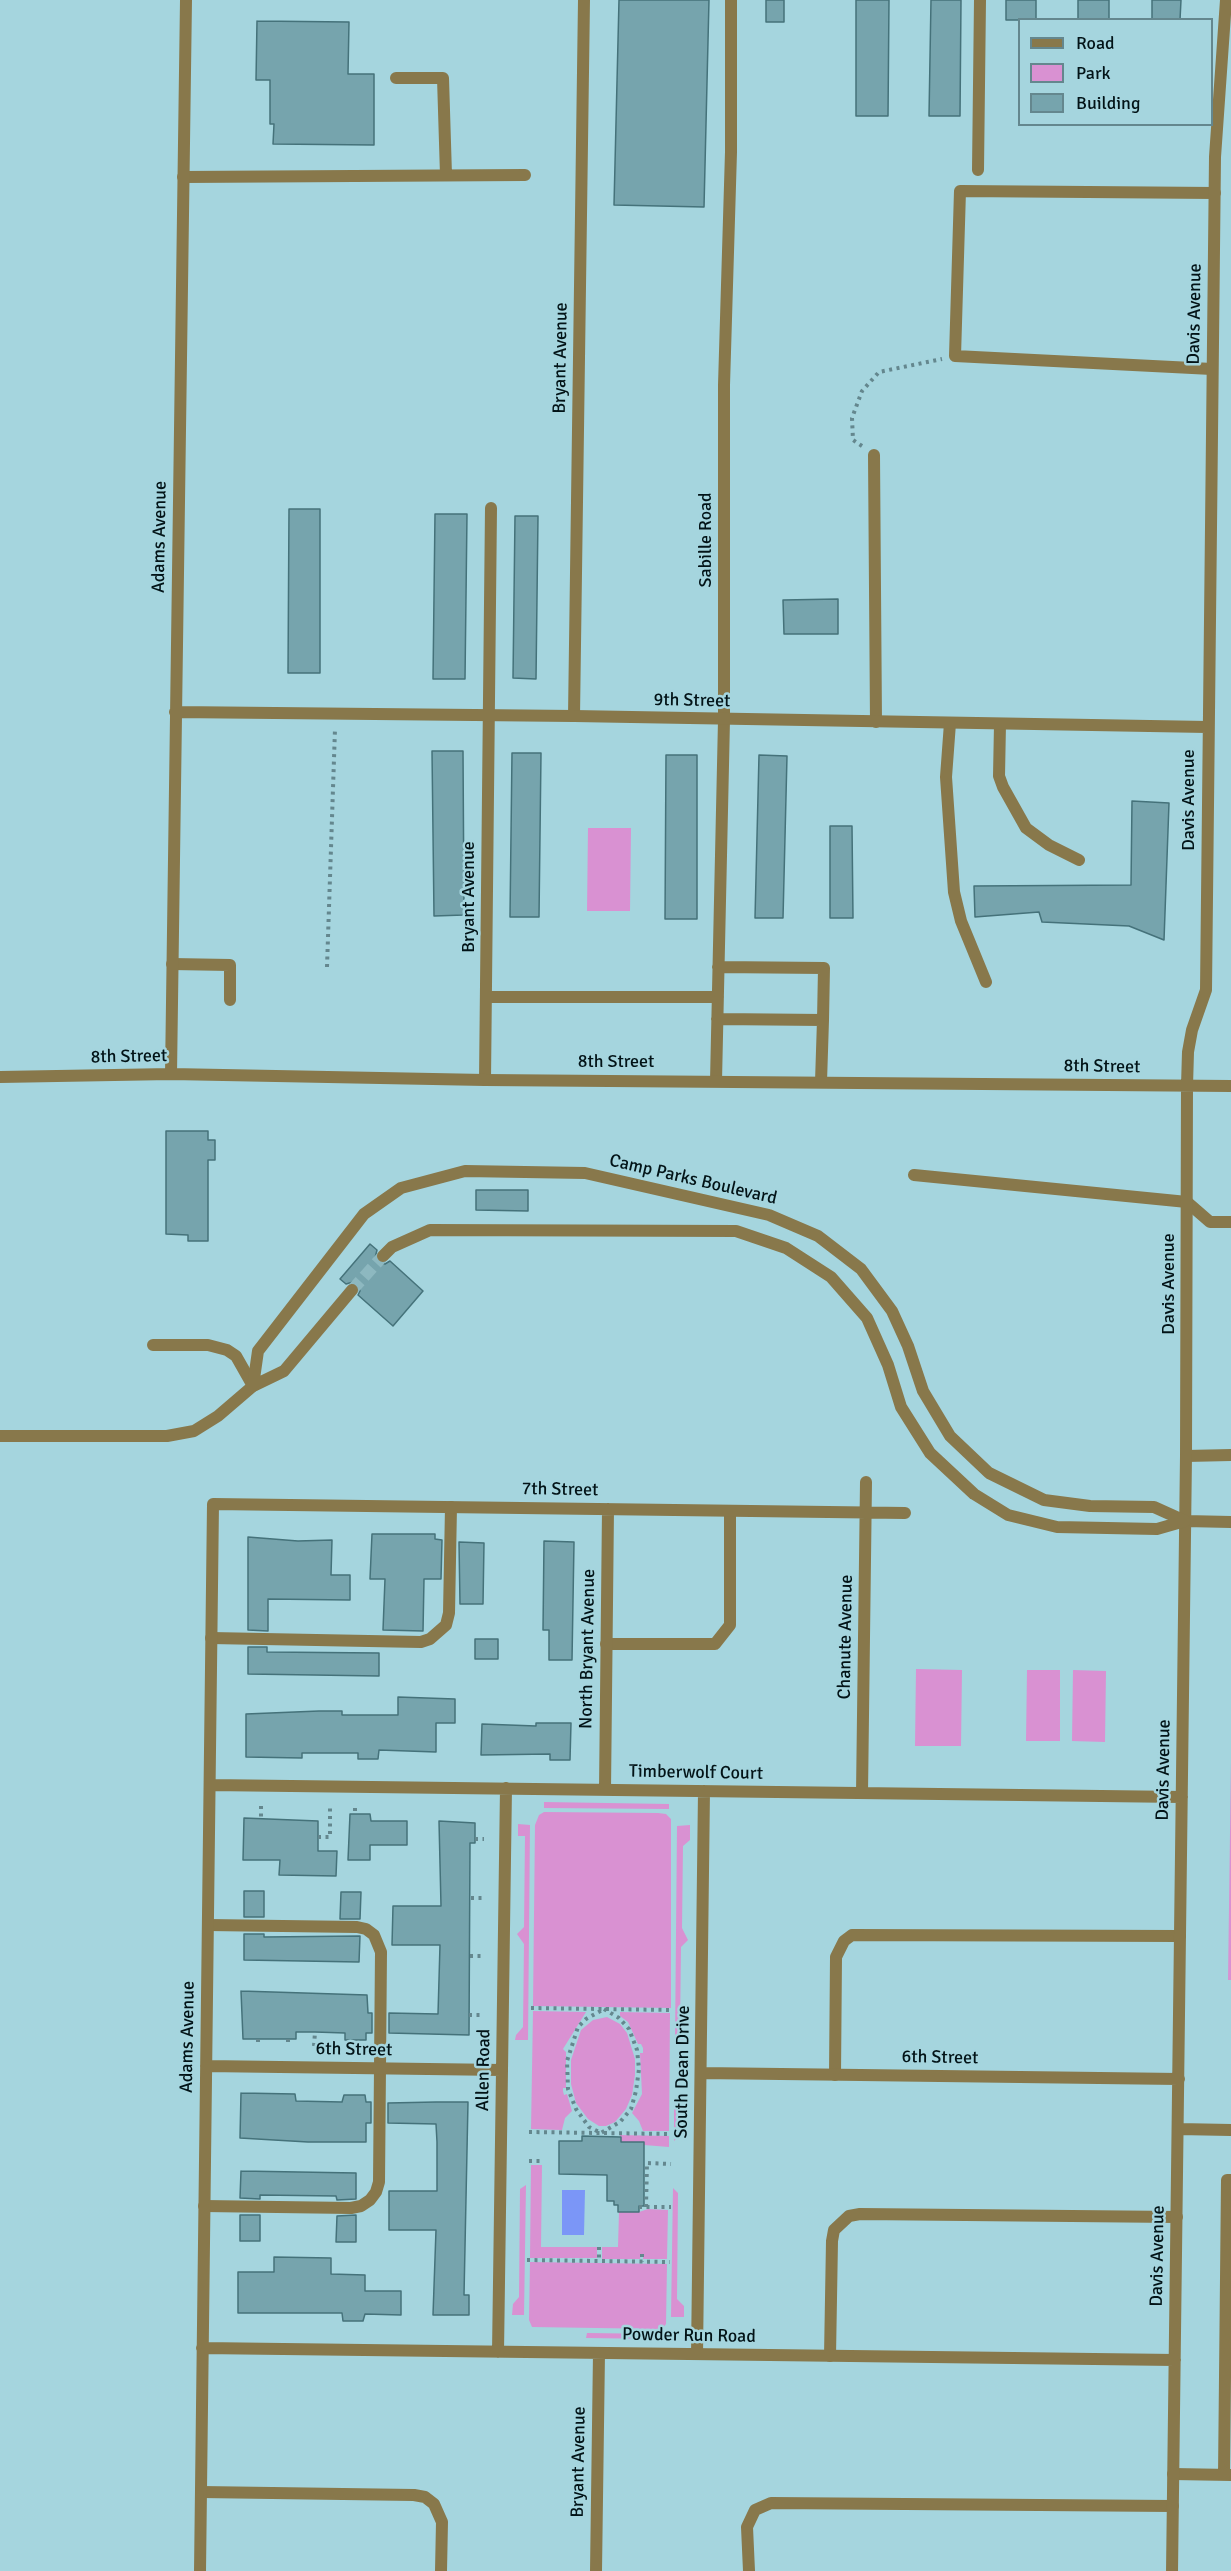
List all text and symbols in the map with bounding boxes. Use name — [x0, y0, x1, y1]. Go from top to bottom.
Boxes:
legend — [1018, 18, 1213, 126]
text: Road — [1076, 32, 1115, 54]
text: Park — [1076, 62, 1111, 84]
text: Building — [1076, 92, 1140, 114]
street label: Davis Avenue — [1183, 263, 1207, 365]
street label: Bryant Avenue — [549, 302, 573, 414]
street label: Adams Avenue — [148, 481, 172, 593]
street label: Sabille Road — [695, 492, 717, 588]
street label: 9th Street — [653, 690, 731, 712]
street label: Davis Avenue — [1178, 749, 1200, 851]
street label: Bryant Avenue — [458, 841, 480, 953]
street label: 8th Street — [90, 1046, 168, 1068]
street label: 8th Street — [578, 1051, 654, 1073]
street label: 8th Street — [1063, 1056, 1141, 1078]
street label: Camp Parks Boulevard — [607, 1150, 779, 1210]
street label: Davis Avenue — [1158, 1233, 1180, 1335]
street label: 7th Street — [521, 1479, 599, 1501]
street label: North Bryant Avenue — [576, 1569, 600, 1729]
street label: Chanute Avenue — [834, 1574, 858, 1700]
street label: Davis Avenue — [1152, 1719, 1176, 1821]
street label: Timberwolf Court — [629, 1761, 763, 1785]
street label: Adams Avenue — [176, 1981, 200, 2093]
street label: South Dean Drive — [671, 2005, 695, 2139]
street label: Allen Road — [472, 2029, 496, 2111]
street label: 6th Street — [315, 2039, 393, 2061]
street label: 6th Street — [901, 2047, 979, 2069]
street label: Davis Avenue — [1146, 2205, 1170, 2307]
street label: Powder Run Road — [622, 2324, 756, 2348]
street label: Bryant Avenue — [567, 2406, 591, 2518]

